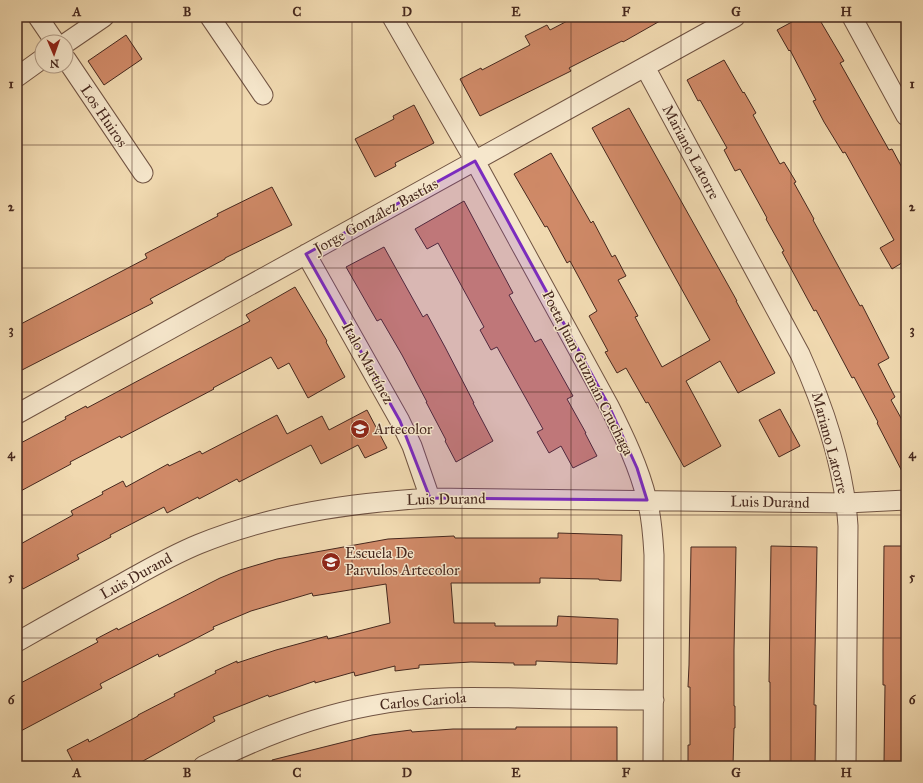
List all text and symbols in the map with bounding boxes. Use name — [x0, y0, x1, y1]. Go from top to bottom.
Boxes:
text: A — [72, 4, 82, 20]
text: B — [183, 4, 192, 20]
text: C — [293, 4, 302, 20]
text: D — [402, 4, 412, 20]
text: E — [511, 4, 521, 20]
text: F — [622, 4, 631, 20]
text: G — [731, 4, 741, 20]
text: H — [840, 4, 852, 20]
north arrow — [34, 34, 74, 74]
text: N — [49, 57, 59, 70]
text: 1 — [8, 76, 14, 92]
text: 1 — [909, 76, 915, 92]
street label: Los Huiros — [77, 81, 131, 151]
street label: Mariano Latorre — [658, 102, 724, 202]
street label: Jorge González Bastías — [309, 174, 442, 259]
text: 2 — [8, 199, 15, 215]
text: 2 — [909, 199, 916, 215]
street label: Poeta Juan Guzmán Cruchaga — [538, 287, 638, 460]
street label: Italo Martínez — [338, 319, 398, 407]
text: 3 — [8, 322, 14, 338]
text: 3 — [909, 322, 915, 338]
street label: Mariano Latorre — [808, 390, 852, 496]
school or university icon: Artecolor — [349, 418, 371, 440]
place label: Artecolor — [373, 420, 433, 438]
text: 4 — [7, 446, 15, 462]
text: 4 — [908, 446, 916, 462]
street label: Luis Durand — [406, 489, 486, 509]
street label: Luis Durand — [730, 492, 810, 512]
place label: Escuela De Parvulos Artecolor — [345, 544, 460, 579]
street label: Luis Durand — [97, 549, 175, 603]
school or university icon: Escuela De Parvulos Artecolor — [320, 551, 342, 573]
text: 5 — [8, 569, 15, 585]
text: 5 — [909, 569, 916, 585]
street label: Carlos Cariola — [379, 688, 468, 714]
text: 6 — [8, 692, 16, 708]
text: 6 — [909, 692, 917, 708]
text: A — [72, 765, 82, 781]
text: B — [183, 765, 192, 781]
text: C — [293, 765, 302, 781]
text: D — [402, 765, 412, 781]
text: E — [511, 765, 521, 781]
text: F — [622, 765, 631, 781]
text: G — [731, 765, 741, 781]
text: H — [840, 765, 852, 781]

